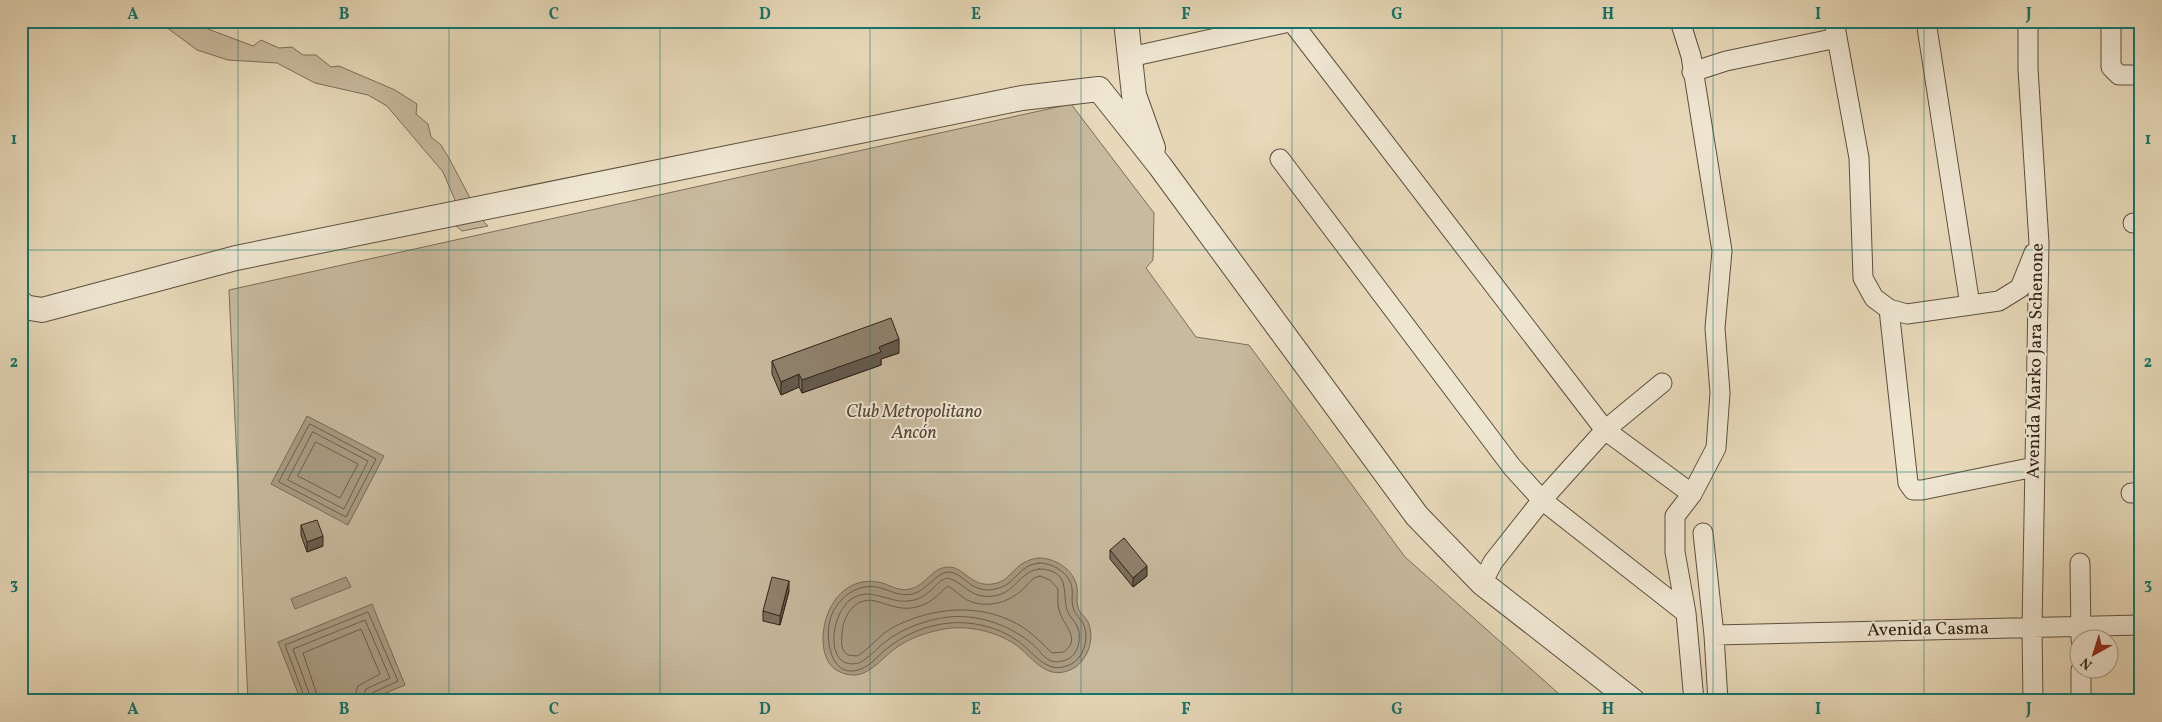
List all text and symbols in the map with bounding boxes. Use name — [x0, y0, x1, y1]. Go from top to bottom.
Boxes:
text: A — [127, 4, 139, 26]
text: B — [339, 4, 350, 26]
text: C — [549, 4, 559, 26]
text: D — [759, 4, 771, 26]
text: E — [971, 4, 981, 26]
text: F — [1181, 4, 1191, 26]
text: G — [1391, 4, 1403, 26]
text: H — [1602, 4, 1614, 26]
text: I — [1815, 4, 1821, 26]
text: J — [2025, 4, 2032, 26]
text: 1 — [11, 129, 17, 151]
text: 1 — [2145, 129, 2151, 151]
street label: Avenida Marko Jara Schenone — [2021, 243, 2051, 479]
text: 2 — [10, 352, 18, 374]
text: 2 — [2144, 352, 2152, 374]
park label: Club Metropolitano Ancón — [846, 400, 982, 446]
text: 3 — [10, 574, 18, 596]
text: 3 — [2144, 574, 2152, 596]
street label: Avenida Casma — [1867, 616, 1989, 644]
north arrow — [2070, 630, 2120, 680]
text: N — [2077, 652, 2097, 674]
text: A — [127, 699, 139, 721]
text: B — [339, 699, 350, 721]
text: C — [549, 699, 559, 721]
text: D — [759, 699, 771, 721]
text: E — [971, 699, 981, 721]
text: F — [1181, 699, 1191, 721]
text: G — [1391, 699, 1403, 721]
text: H — [1602, 699, 1614, 721]
text: I — [1815, 699, 1821, 721]
text: J — [2025, 699, 2032, 721]

